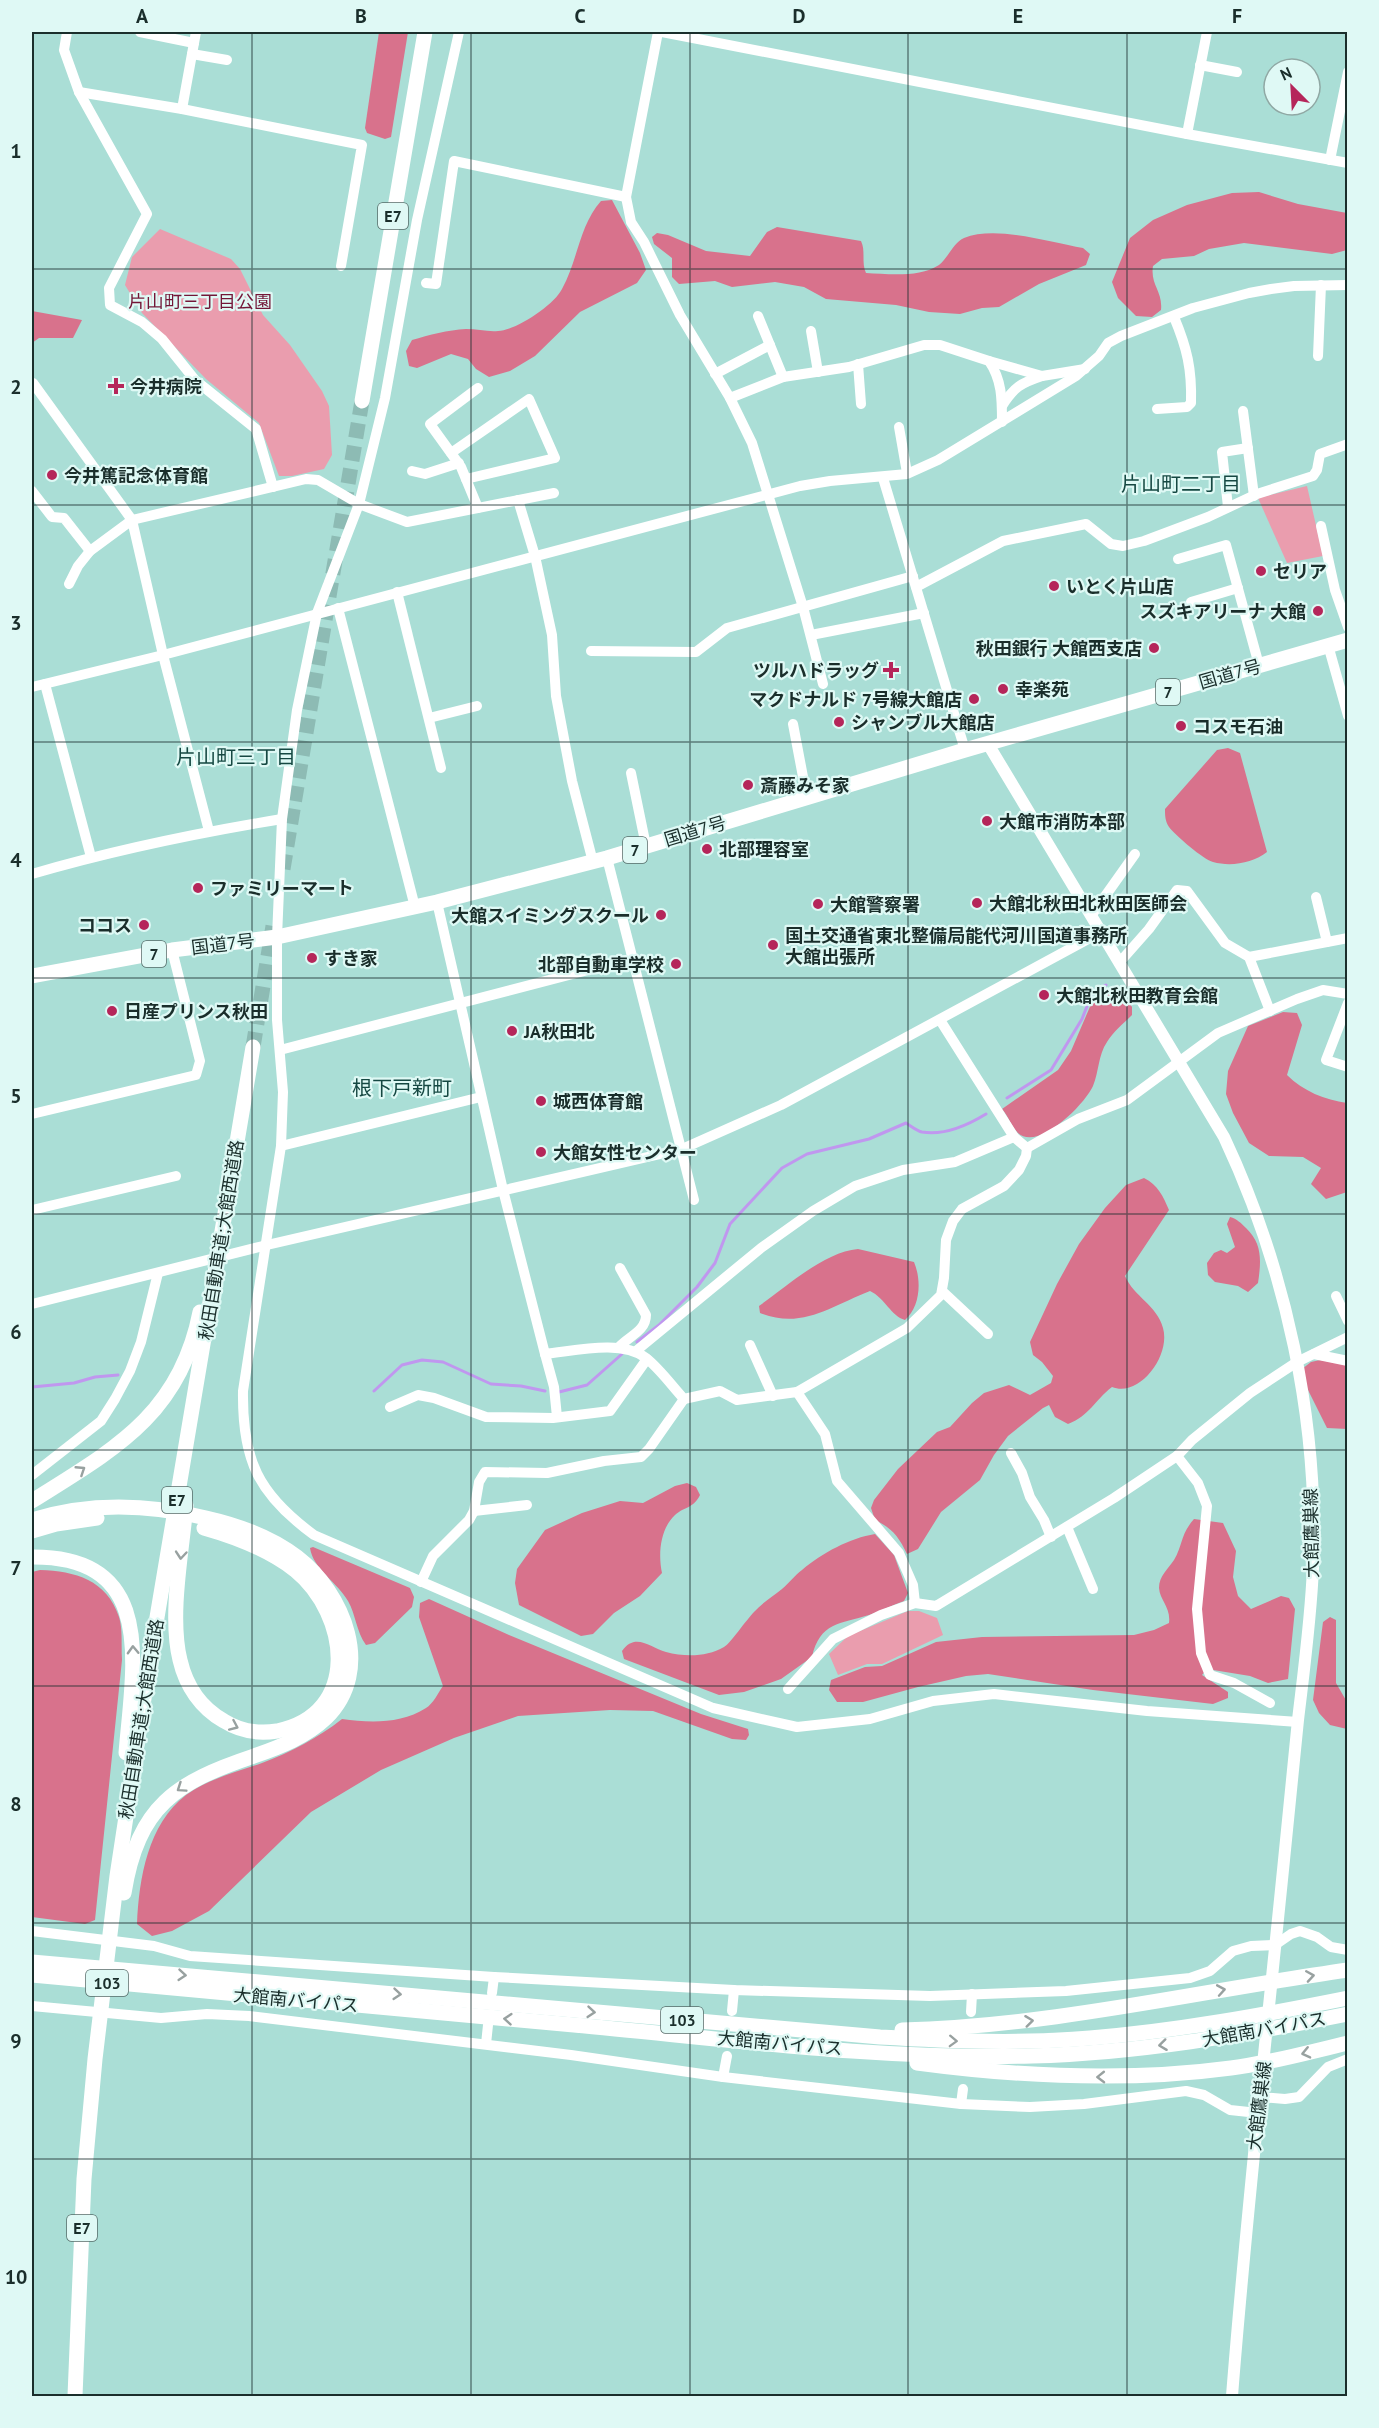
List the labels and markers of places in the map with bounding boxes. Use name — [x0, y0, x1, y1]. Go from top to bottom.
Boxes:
place label: 今井病院 — [130, 375, 202, 398]
marker: 今井病院 — [107, 377, 125, 395]
place label: 今井篤記念体育館 — [64, 464, 208, 487]
marker: 今井篤記念体育館 — [45, 468, 59, 482]
place label: セリア — [1273, 560, 1327, 583]
marker: セリア — [1254, 564, 1268, 578]
place label: いとく片山店 — [1066, 575, 1173, 598]
marker: いとく片山店 — [1047, 579, 1061, 593]
place label: スズキアリーナ 大館 — [1139, 600, 1306, 623]
marker: スズキアリーナ 大館 — [1311, 604, 1325, 618]
place label: 秋田銀行 大館西支店 — [975, 637, 1142, 660]
marker: 秋田銀行 大館西支店 — [1147, 641, 1161, 655]
place label: ツルハドラッグ — [753, 659, 879, 682]
marker: ツルハドラッグ — [884, 663, 898, 677]
place label: 幸楽苑 — [1015, 678, 1069, 701]
marker: 幸楽苑 — [996, 682, 1010, 696]
place label: マクドナルド 7号線大館店 — [749, 688, 962, 711]
marker: マクドナルド 7号線大館店 — [967, 692, 981, 706]
place label: シャンブル大館店 — [851, 711, 994, 734]
marker: シャンブル大館店 — [832, 715, 846, 729]
place label: コスモ石油 — [1193, 715, 1283, 738]
marker: コスモ石油 — [1174, 719, 1188, 733]
place label: 斎藤みそ家 — [760, 774, 850, 797]
marker: 斎藤みそ家 — [741, 778, 755, 792]
place label: 大館市消防本部 — [999, 810, 1125, 833]
marker: 大館市消防本部 — [980, 814, 994, 828]
place label: 北部理容室 — [719, 838, 809, 861]
marker: 北部理容室 — [700, 842, 714, 856]
place label: ファミリーマート — [210, 877, 354, 900]
marker: ファミリーマート — [191, 881, 205, 895]
place label: 大館北秋田北秋田医師会 — [989, 892, 1187, 915]
place label: 大館警察署 — [830, 893, 920, 916]
marker: 大館北秋田北秋田医師会 — [970, 896, 984, 910]
marker: 大館警察署 — [811, 897, 825, 911]
place label: 大館スイミングスクール — [451, 904, 649, 927]
marker: 大館スイミングスクール — [654, 908, 668, 922]
place label: ココス — [78, 914, 132, 937]
marker: ココス — [137, 918, 151, 932]
place label: 国土交通省東北整備局能代河川国道事務所 大館出張所 — [785, 924, 1127, 968]
marker: 国土交通省東北整備局能代河川国道事務所 大館出張所 — [766, 938, 780, 952]
place label: すき家 — [324, 947, 378, 970]
marker: すき家 — [305, 951, 319, 965]
place label: 北部自動車学校 — [538, 953, 664, 976]
marker: 北部自動車学校 — [669, 957, 683, 971]
place label: 大館北秋田教育会館 — [1056, 984, 1218, 1007]
marker: 大館北秋田教育会館 — [1037, 988, 1051, 1002]
place label: 日産プリンス秋田 — [124, 1000, 268, 1023]
marker: 日産プリンス秋田 — [105, 1004, 119, 1018]
place label: JA秋田北 — [523, 1020, 595, 1043]
marker: JA秋田北 — [505, 1024, 519, 1038]
place label: 城西体育館 — [553, 1090, 643, 1113]
marker: 城西体育館 — [534, 1094, 548, 1108]
place label: 大館女性センター — [553, 1141, 697, 1164]
marker: 大館女性センター — [534, 1145, 548, 1159]

